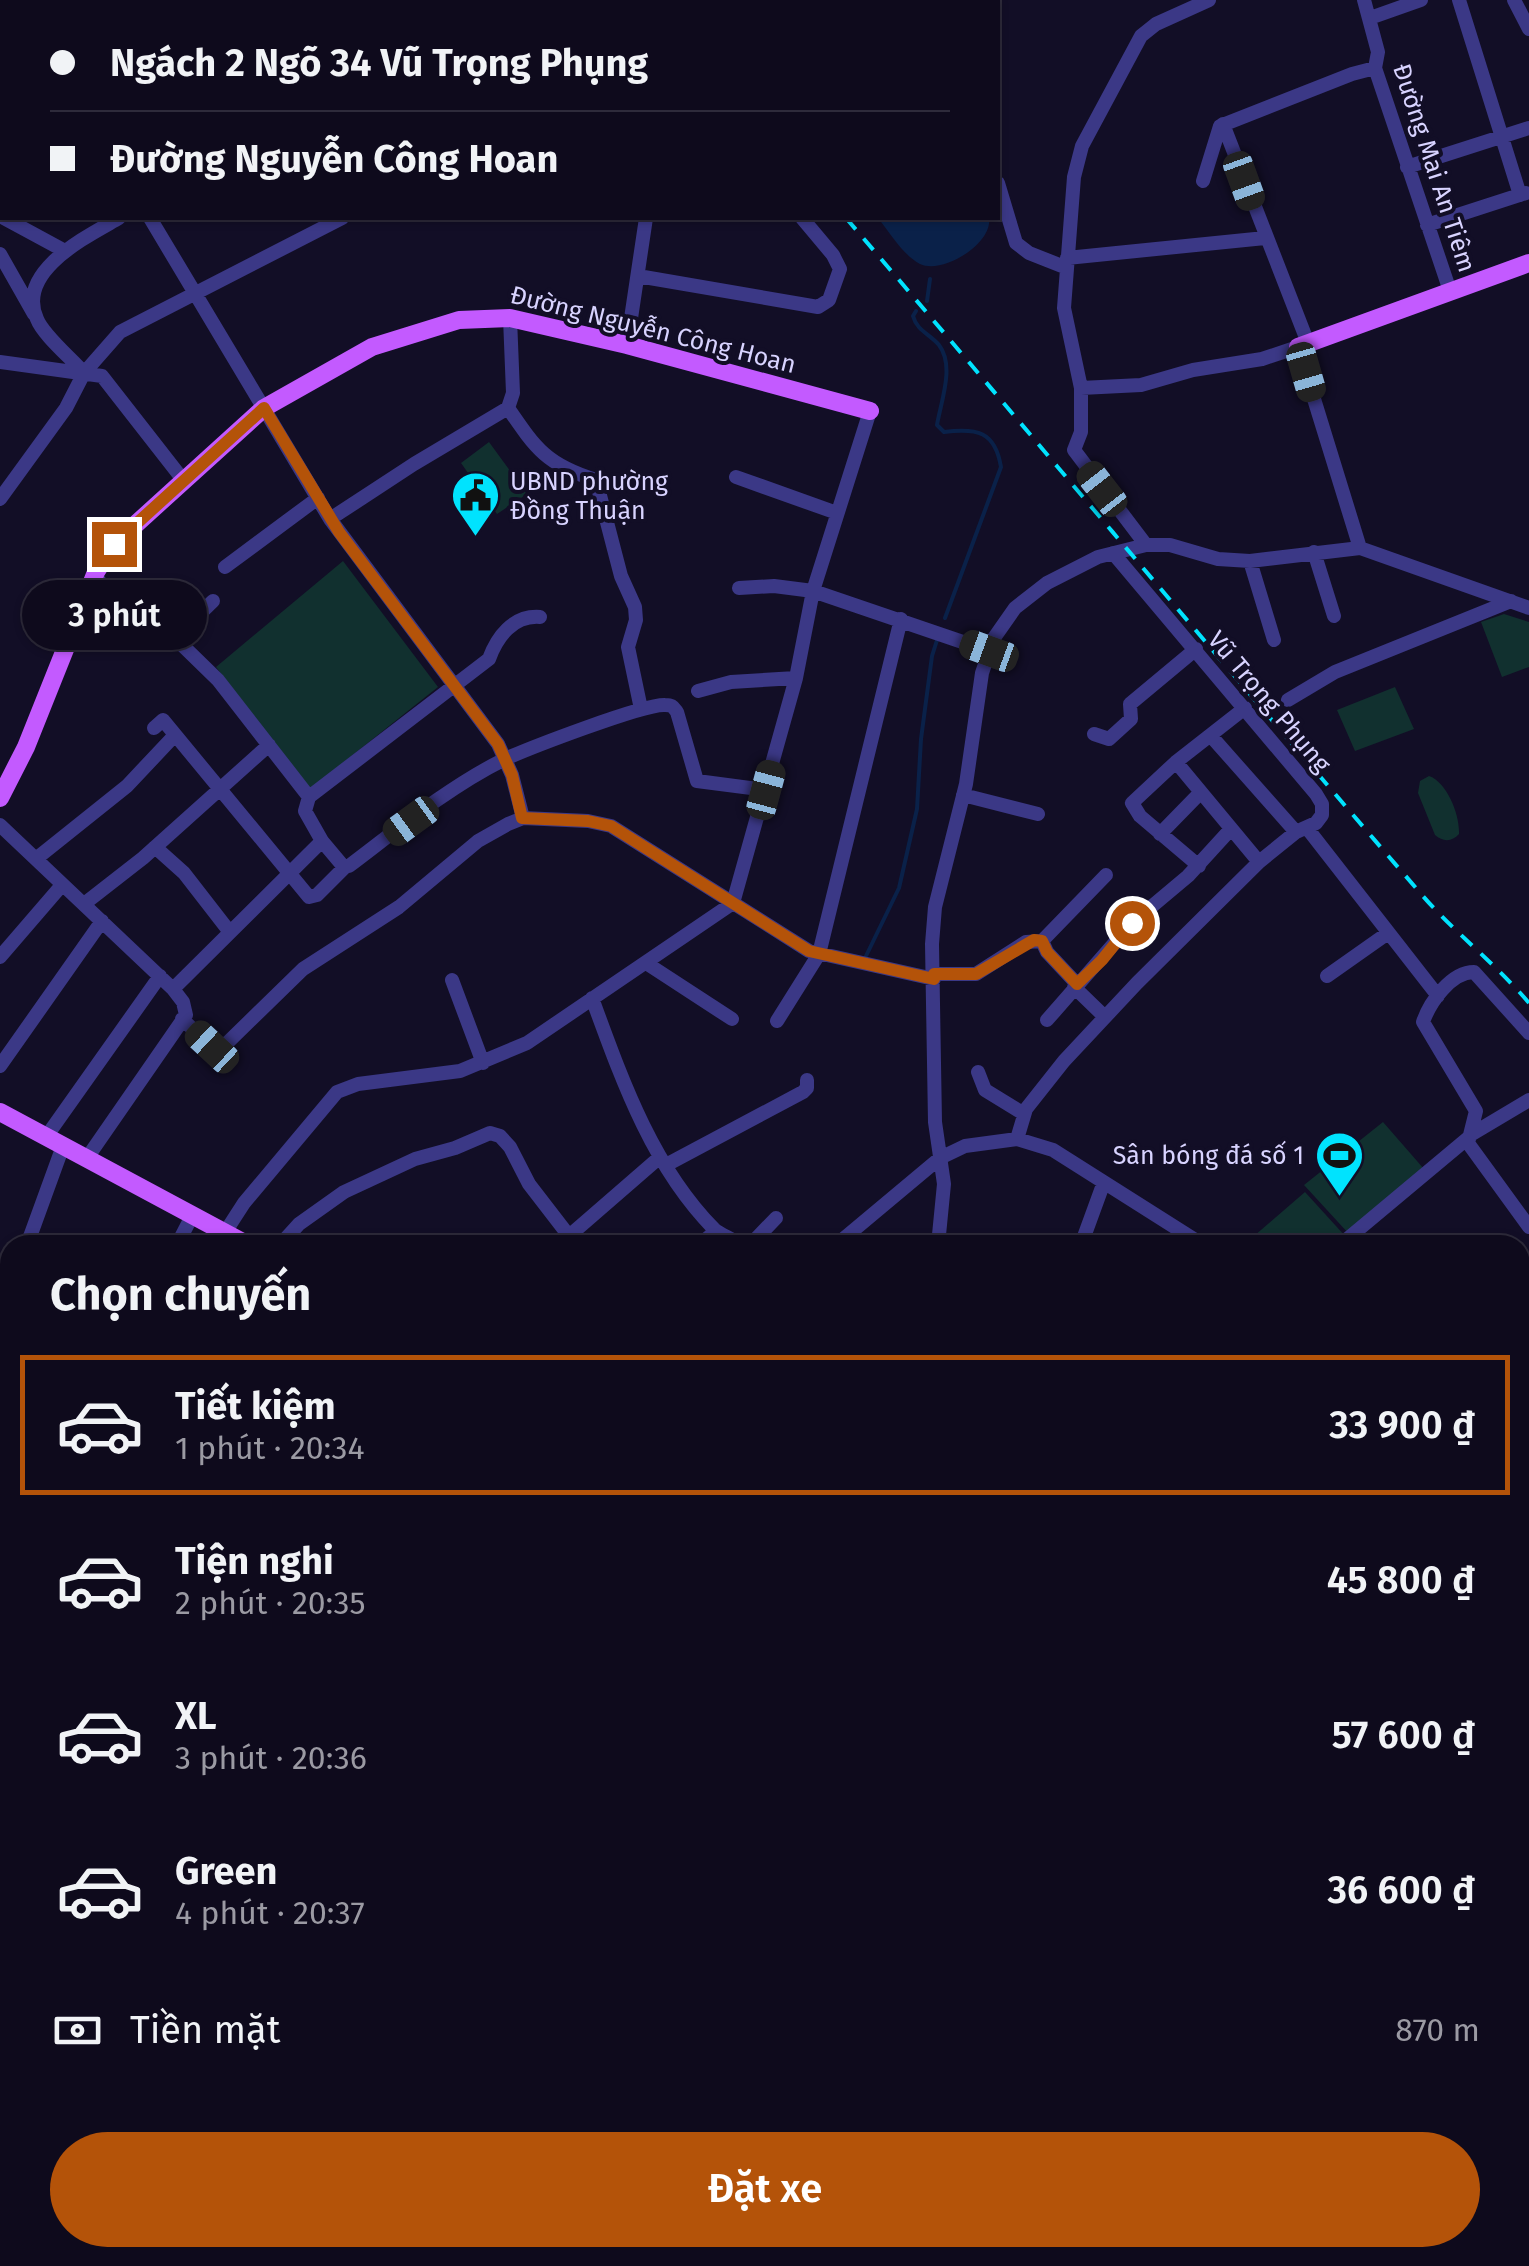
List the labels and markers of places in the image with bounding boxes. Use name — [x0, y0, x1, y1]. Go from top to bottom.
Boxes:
place label: UBND phường Đồng Thuận — [510, 467, 668, 526]
public building icon: UBND phường Đồng Thuận — [449, 470, 501, 538]
sports icon: Sân bóng đá số 1 — [1313, 1130, 1365, 1198]
place label: Sân bóng đá số 1 — [1113, 1140, 1304, 1171]

